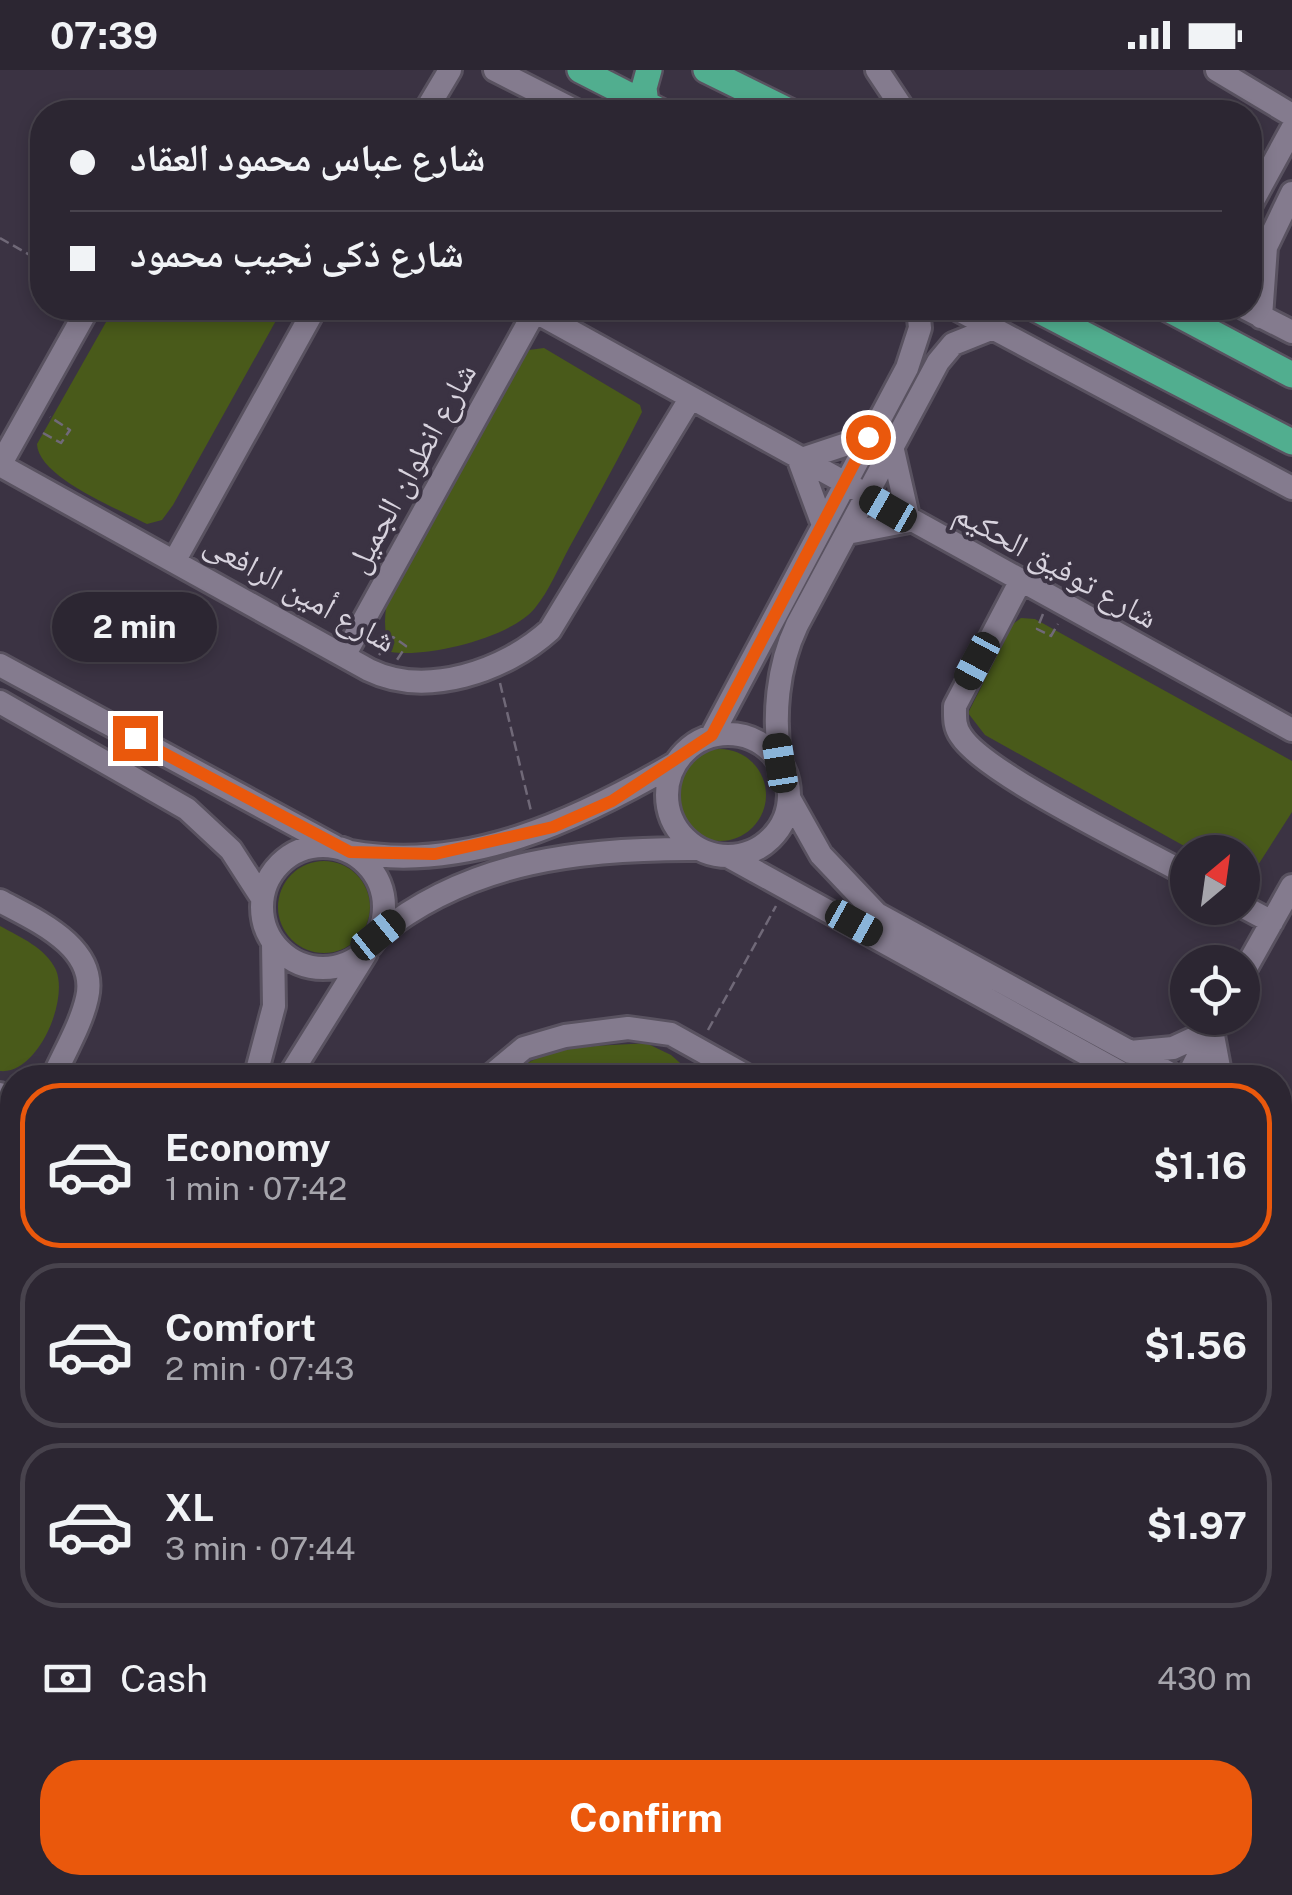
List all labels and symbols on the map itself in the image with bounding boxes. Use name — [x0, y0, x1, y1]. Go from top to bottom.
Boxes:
street label: شارع انطوان الجميل — [338, 357, 485, 580]
route start — [846, 415, 891, 460]
car — [855, 481, 921, 537]
street label: شارع توفيق الحكيم — [947, 493, 1164, 638]
street label: شارع أمين الرافعى — [197, 524, 402, 661]
callout: 2 min — [52, 593, 218, 663]
car — [950, 627, 1004, 695]
route end — [113, 716, 158, 761]
car — [760, 731, 800, 795]
north arrow — [1170, 835, 1260, 925]
car — [820, 895, 888, 951]
car — [345, 904, 411, 966]

